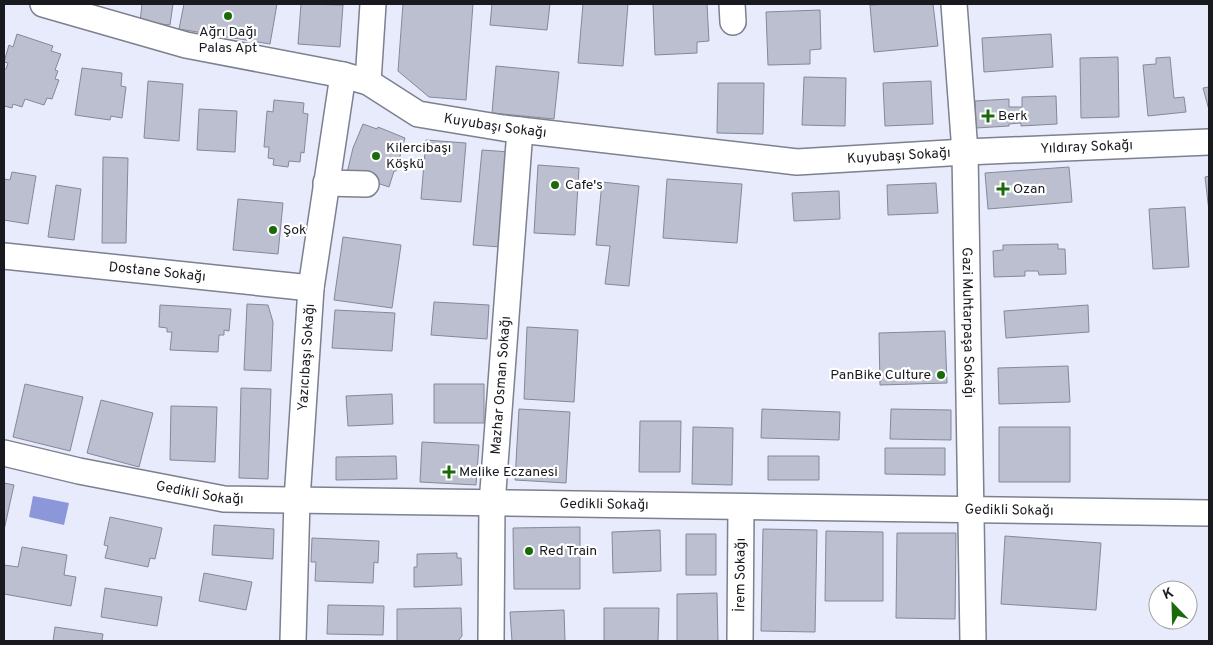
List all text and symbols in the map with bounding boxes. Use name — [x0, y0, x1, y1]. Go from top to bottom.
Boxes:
marker: Ağrı Dağı Palas Apt — [222, 10, 234, 22]
place label: Ağrı Dağı Palas Apt — [199, 24, 257, 57]
place label: Berk — [998, 108, 1028, 125]
street label: Kuyubaşı Sokağı — [443, 110, 547, 141]
marker: Berk — [982, 110, 994, 122]
street label: Yıldıray Sokağı — [1040, 137, 1133, 157]
place label: Kilercibaşı Köşkü — [386, 140, 451, 173]
street label: Kuyubaşı Sokağı — [847, 144, 951, 168]
marker: Kilercibaşı Köşkü — [370, 150, 382, 162]
place label: Cafe's — [565, 177, 603, 194]
marker: Cafe's — [549, 179, 561, 191]
place label: Ozan — [1013, 181, 1045, 198]
marker: Ozan — [997, 183, 1009, 195]
place label: Şok — [283, 222, 306, 239]
marker: Şok — [267, 224, 279, 236]
street label: Gazi Muhtarpaşa Sokağı — [958, 247, 978, 398]
street label: Dostane Sokağı — [108, 258, 206, 285]
street label: Yazıcıbaşı Sokağı — [294, 303, 318, 412]
street label: Mazhar Osman Sokağı — [487, 315, 515, 455]
place label: PanBike Culture — [830, 367, 931, 384]
marker: PanBike Culture — [935, 369, 947, 381]
place label: Melike Eczanesi — [459, 464, 558, 481]
marker: Melike Eczanesi — [443, 466, 455, 478]
street label: Gedikli Sokağı — [154, 478, 244, 508]
street label: Gedikli Sokağı — [560, 495, 649, 514]
street label: Gedikli Sokağı — [964, 501, 1054, 519]
street label: İrem Sokağı — [731, 538, 749, 612]
place label: Red Train — [539, 543, 597, 560]
marker: Red Train — [523, 545, 535, 557]
north arrow — [1148, 580, 1198, 630]
text: K — [1161, 585, 1176, 604]

